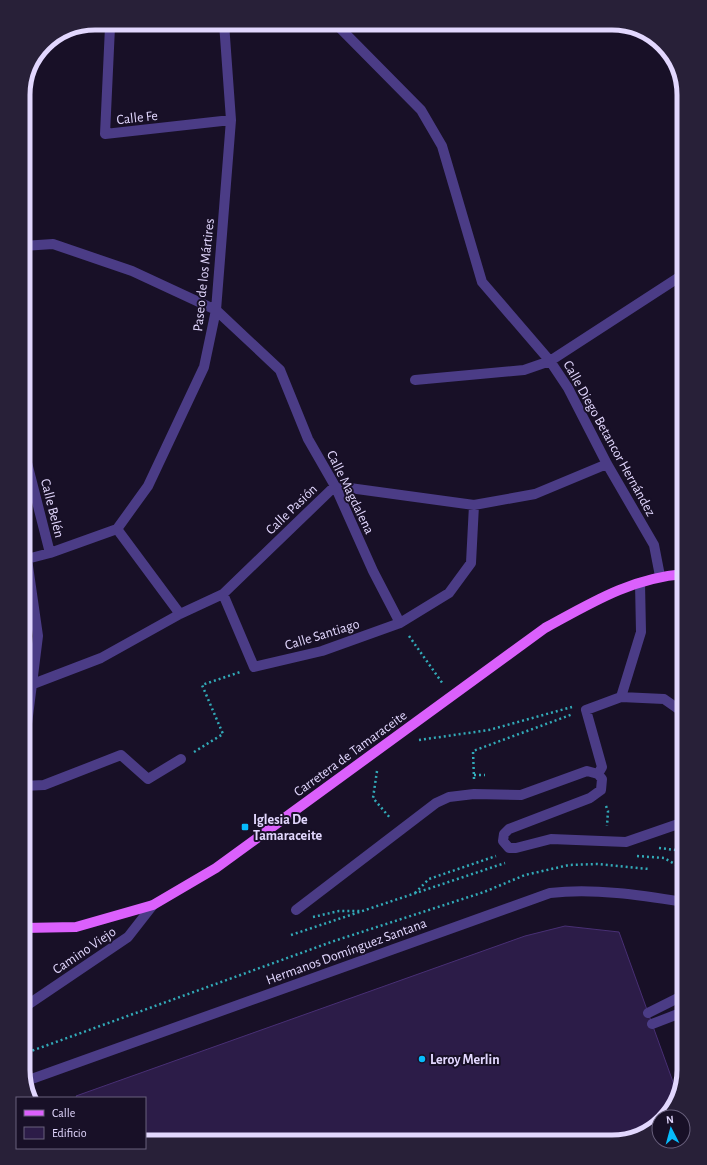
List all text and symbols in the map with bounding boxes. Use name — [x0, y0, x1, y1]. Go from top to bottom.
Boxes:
street label: Calle Fe — [116, 109, 158, 127]
street label: Paseo de los Mártires — [191, 218, 217, 332]
street label: Calle Diego Betancor Hernández — [560, 358, 658, 519]
street label: Calle Magdalena — [324, 448, 377, 537]
street label: Calle Belén — [38, 477, 66, 539]
street label: Calle Pasión — [263, 482, 320, 537]
street label: Calle Santiago — [283, 617, 361, 653]
street label: Carretera de Tamaraceite — [292, 708, 410, 799]
place label: Iglesia De Tamaraceite — [253, 813, 323, 843]
marker: Iglesia De Tamaraceite — [240, 822, 250, 832]
street label: Hermanos Domínguez Santana — [264, 916, 429, 988]
street label: Camino Viejo — [50, 925, 119, 977]
place label: Leroy Merlin — [430, 1053, 500, 1067]
marker: Leroy Merlin — [417, 1054, 427, 1064]
legend — [16, 1097, 146, 1149]
text: Calle — [52, 1107, 75, 1119]
north arrow — [651, 1109, 691, 1149]
text: N — [666, 1114, 674, 1125]
text: Edificio — [52, 1127, 87, 1139]

